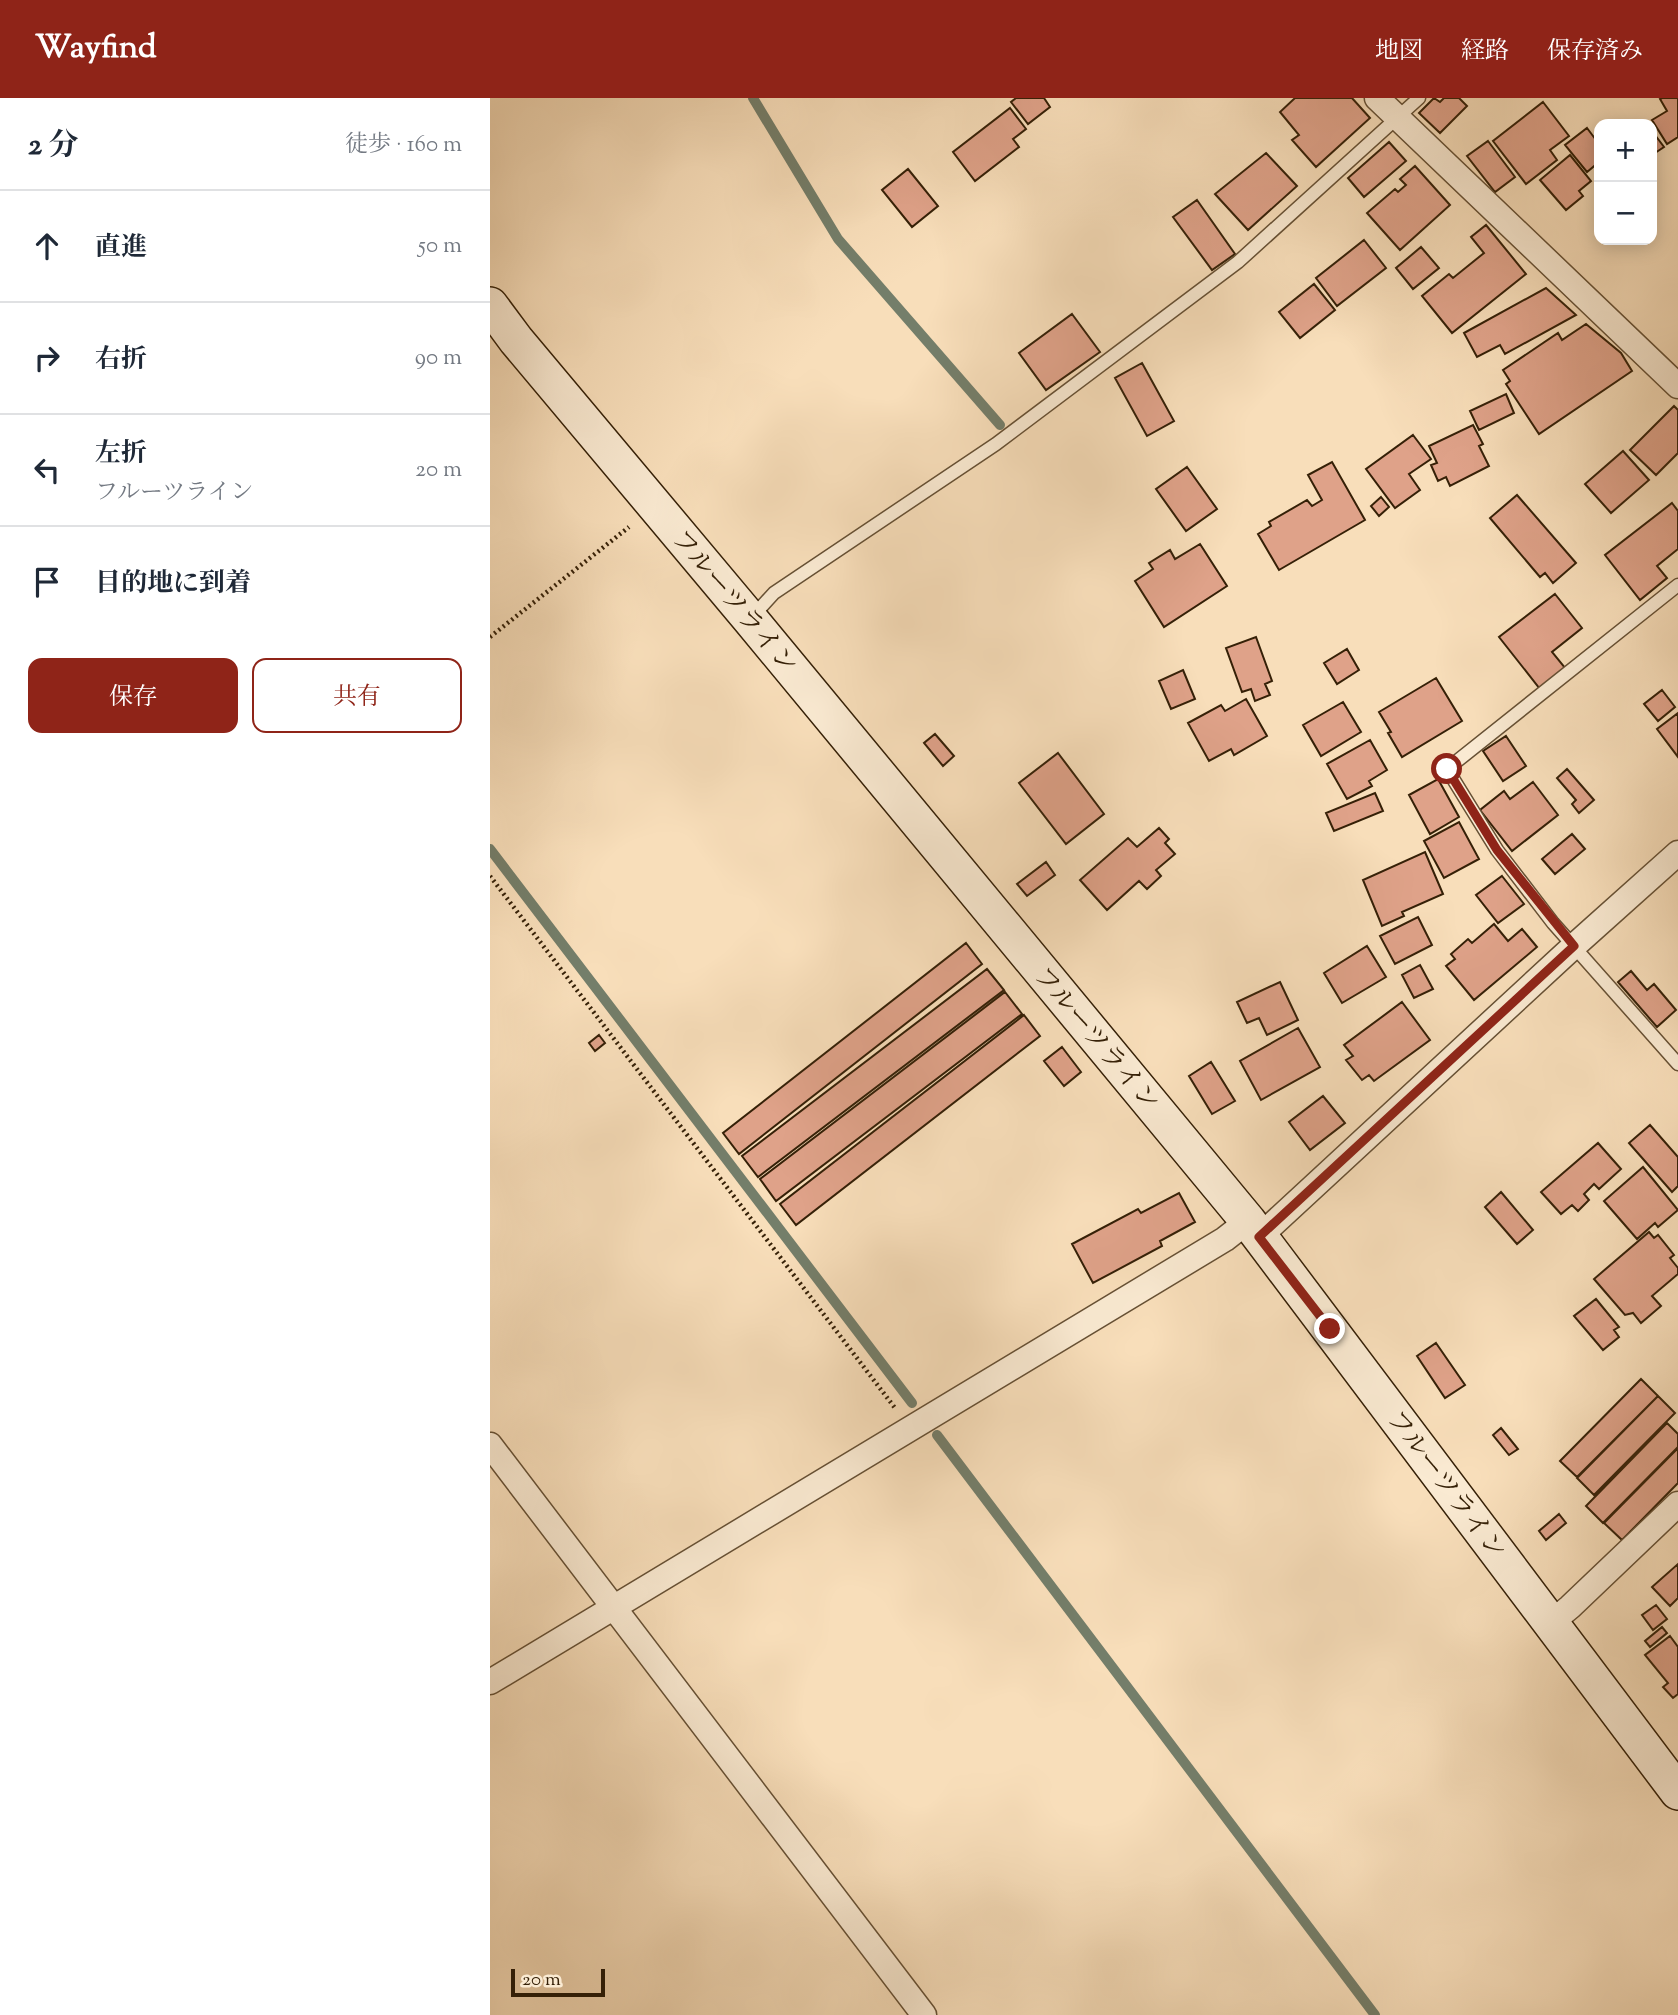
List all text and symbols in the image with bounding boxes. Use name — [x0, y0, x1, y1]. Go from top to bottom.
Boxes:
text: Wayfind — [35, 25, 157, 73]
text: 地図 — [1375, 35, 1423, 69]
text: 経路 — [1461, 35, 1509, 69]
text: 保存済み — [1547, 35, 1643, 69]
map controls — [1594, 119, 1657, 245]
button: + — [1594, 119, 1657, 182]
text: 2 分 — [28, 125, 78, 168]
text: 徒歩 · 160 m — [345, 129, 462, 162]
button: − — [1594, 182, 1657, 245]
icon: ahead — [28, 227, 66, 265]
text: 直進 — [95, 230, 147, 267]
text: 50 m — [418, 230, 462, 263]
icon: right — [28, 339, 66, 377]
text: 右折 — [95, 342, 147, 379]
text: 90 m — [415, 342, 462, 375]
text: 左折 — [95, 436, 147, 473]
icon: left — [28, 451, 66, 489]
text: 20 m — [415, 454, 462, 487]
text: フルーツライン — [95, 477, 253, 510]
street label: フルーツライン — [661, 522, 805, 683]
icon: arrive — [28, 563, 66, 601]
text: 目的地に到着 — [95, 566, 251, 603]
button: 保存 — [28, 658, 238, 733]
button: 共有 — [252, 658, 462, 733]
route start — [1431, 753, 1462, 784]
street label: フルーツライン — [1023, 959, 1167, 1120]
route end — [1314, 1313, 1345, 1344]
street label: フルーツライン — [1376, 1403, 1514, 1568]
scale bar — [511, 1966, 606, 1998]
text: 20 m — [522, 1967, 561, 1994]

